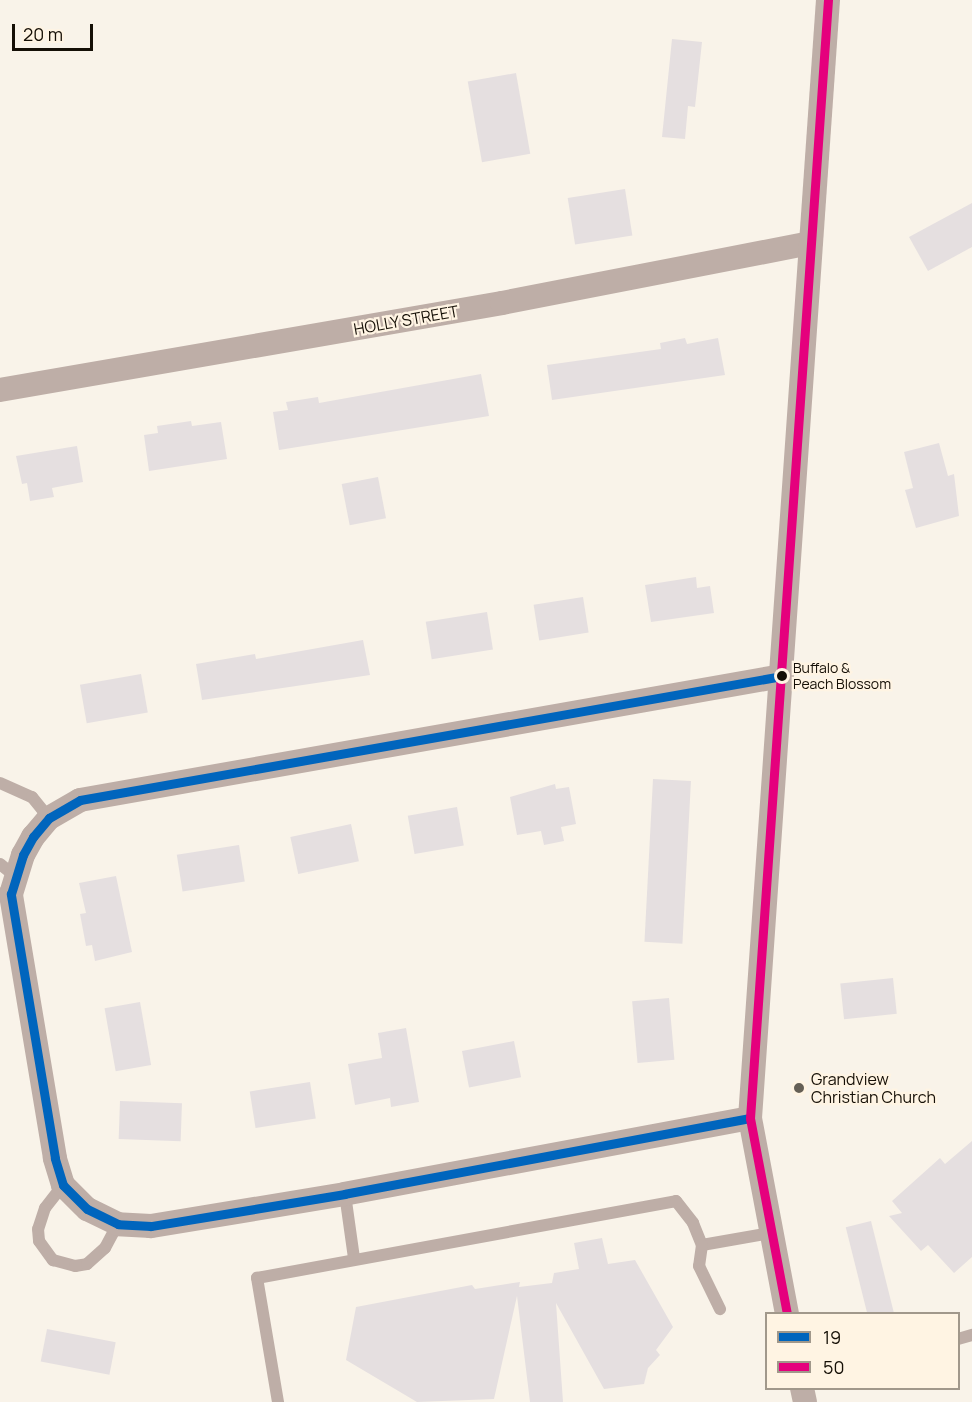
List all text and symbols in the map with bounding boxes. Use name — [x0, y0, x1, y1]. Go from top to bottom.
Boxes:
scale bar — [15, 12, 96, 50]
text: 20 m — [23, 22, 63, 46]
street label: HOLLY STREET — [352, 301, 460, 339]
place label: Buffalo & Peach Blossom — [793, 660, 891, 692]
marker: Buffalo & Peach Blossom — [776, 670, 788, 682]
place label: Grandview Christian Church — [811, 1069, 936, 1107]
marker: Grandview Christian Church — [792, 1081, 806, 1095]
legend — [765, 1312, 960, 1390]
text: 19 — [823, 1325, 841, 1349]
text: 50 — [823, 1355, 844, 1379]

